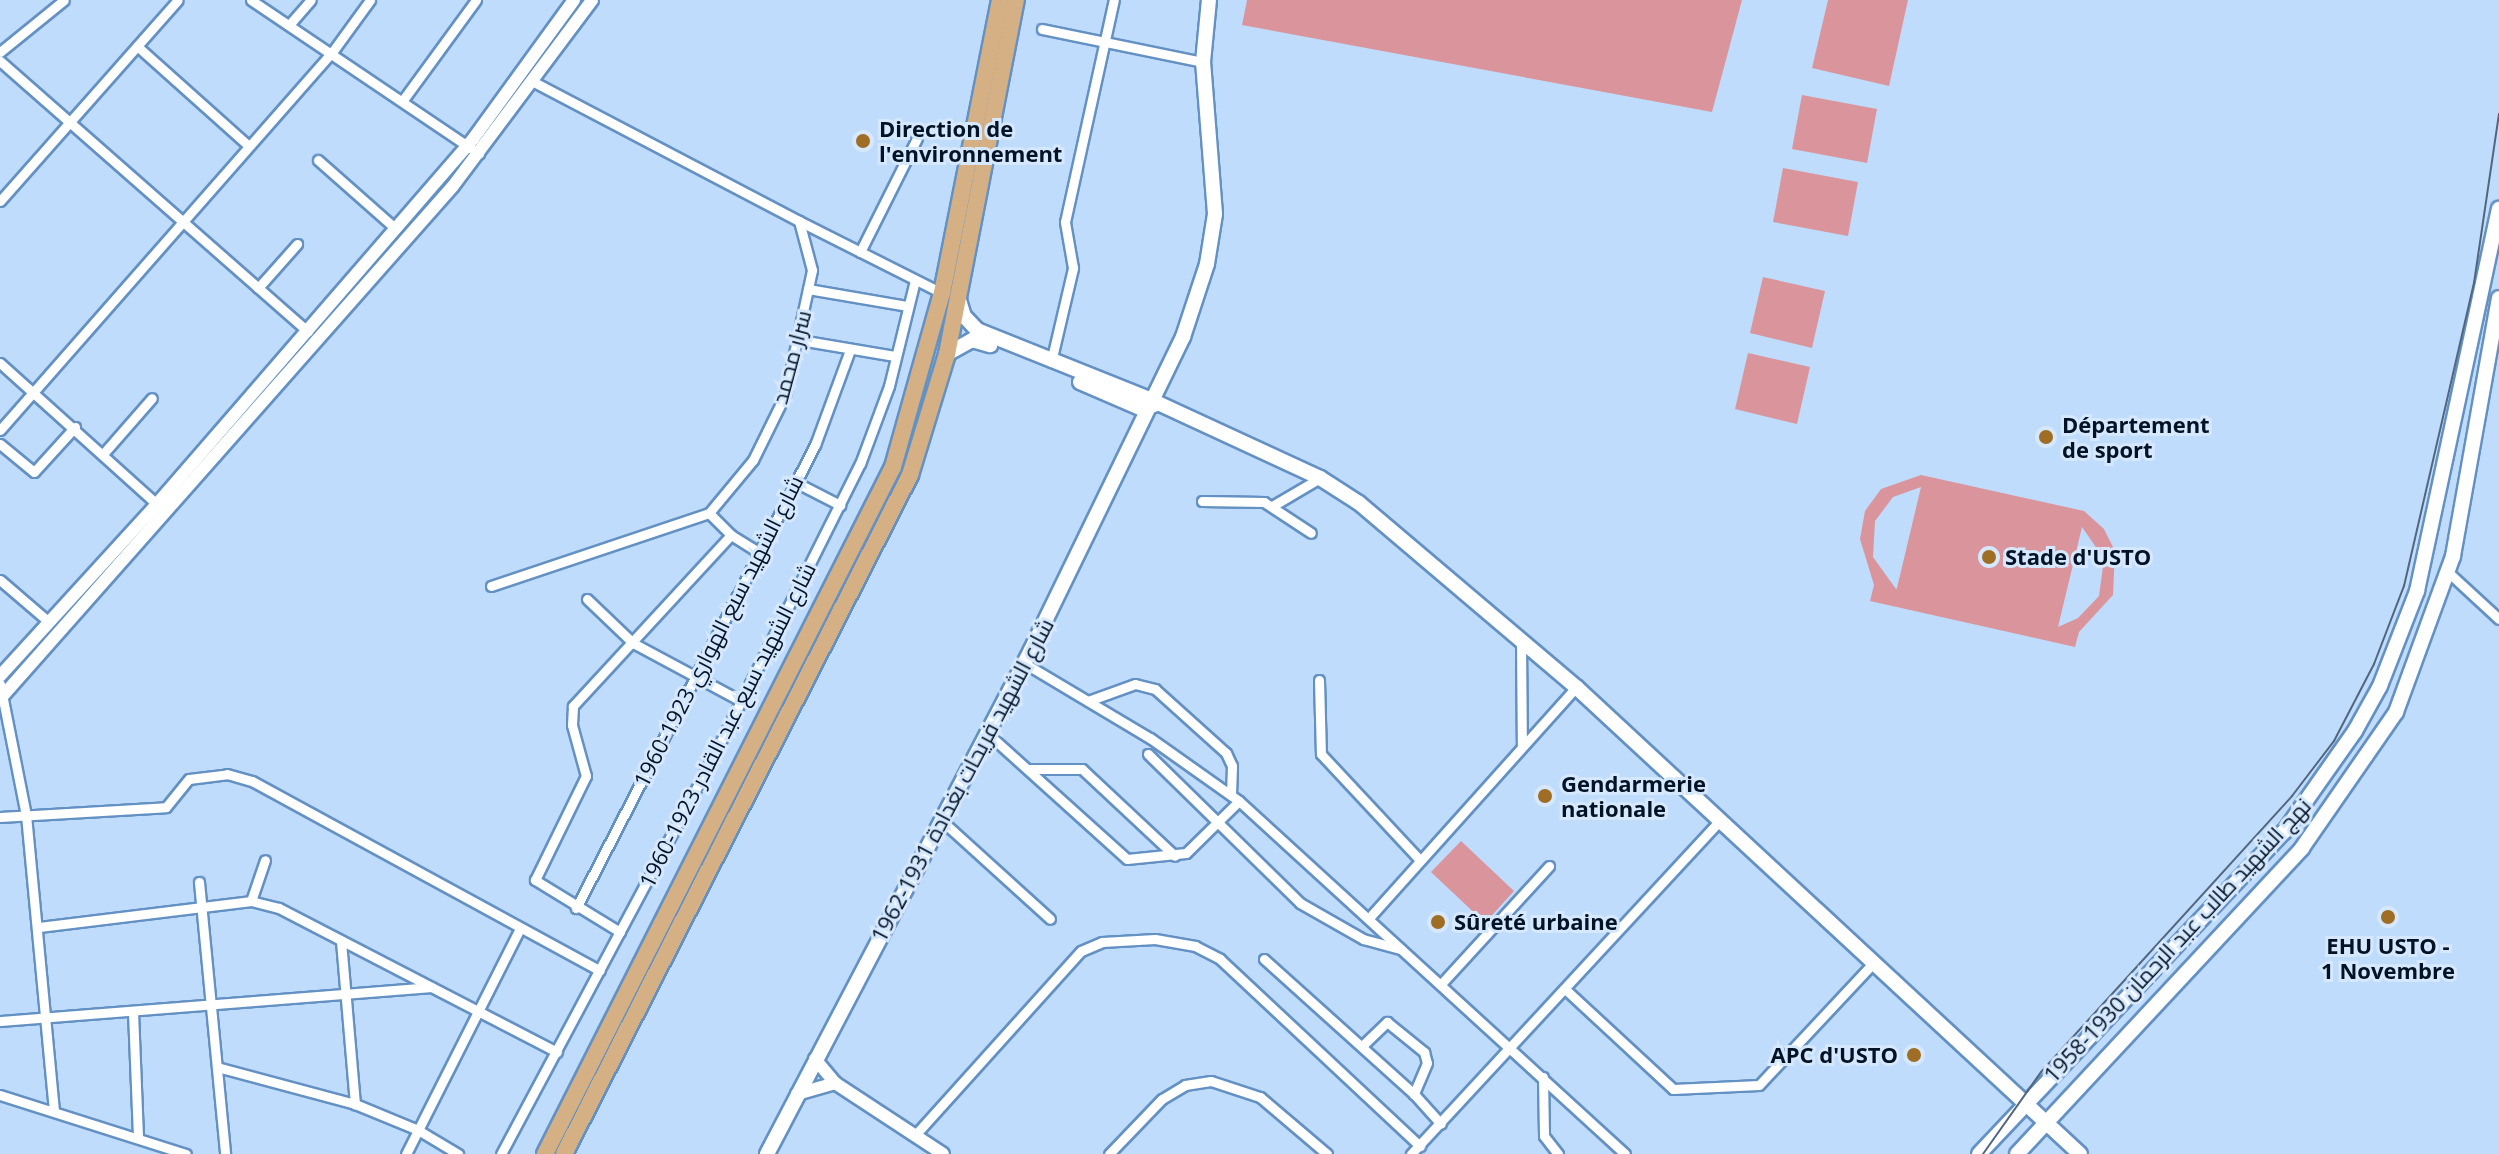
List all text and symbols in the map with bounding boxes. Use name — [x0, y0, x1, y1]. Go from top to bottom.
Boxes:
place label: Direction de l'environnement — [879, 115, 1062, 166]
marker: Direction de l'environnement — [854, 132, 872, 150]
street label: سرار محمد — [766, 307, 816, 407]
place label: Département de sport — [2062, 411, 2210, 462]
marker: Département de sport — [2037, 428, 2055, 446]
street label: شارع الشهيد سبع الهواري 1923-1960 — [628, 471, 808, 791]
place label: Stade d'USTO — [2005, 544, 2151, 570]
marker: Stade d'USTO — [1980, 548, 1998, 566]
street label: شارع الشهيد سبع عبد القادر 1923-1960 — [633, 558, 821, 892]
street label: شارع الشهيد فريحات بغدادة 1931-1962 — [865, 614, 1059, 946]
place label: Gendarmerie nationale — [1561, 770, 1706, 822]
marker: Gendarmerie nationale — [1536, 787, 1554, 805]
street label: نهج الشهيد طالب عبد الرحمان 1930-1958 — [2038, 792, 2316, 1088]
marker: EHU USTO - 1 Novembre — [2377, 906, 2399, 928]
place label: Sûreté urbaine — [1454, 909, 1618, 935]
marker: Sûreté urbaine — [1429, 913, 1447, 931]
place label: EHU USTO - 1 Novembre — [2321, 932, 2455, 984]
place label: APC d'USTO — [1771, 1042, 1898, 1068]
marker: APC d'USTO — [1905, 1046, 1923, 1064]

